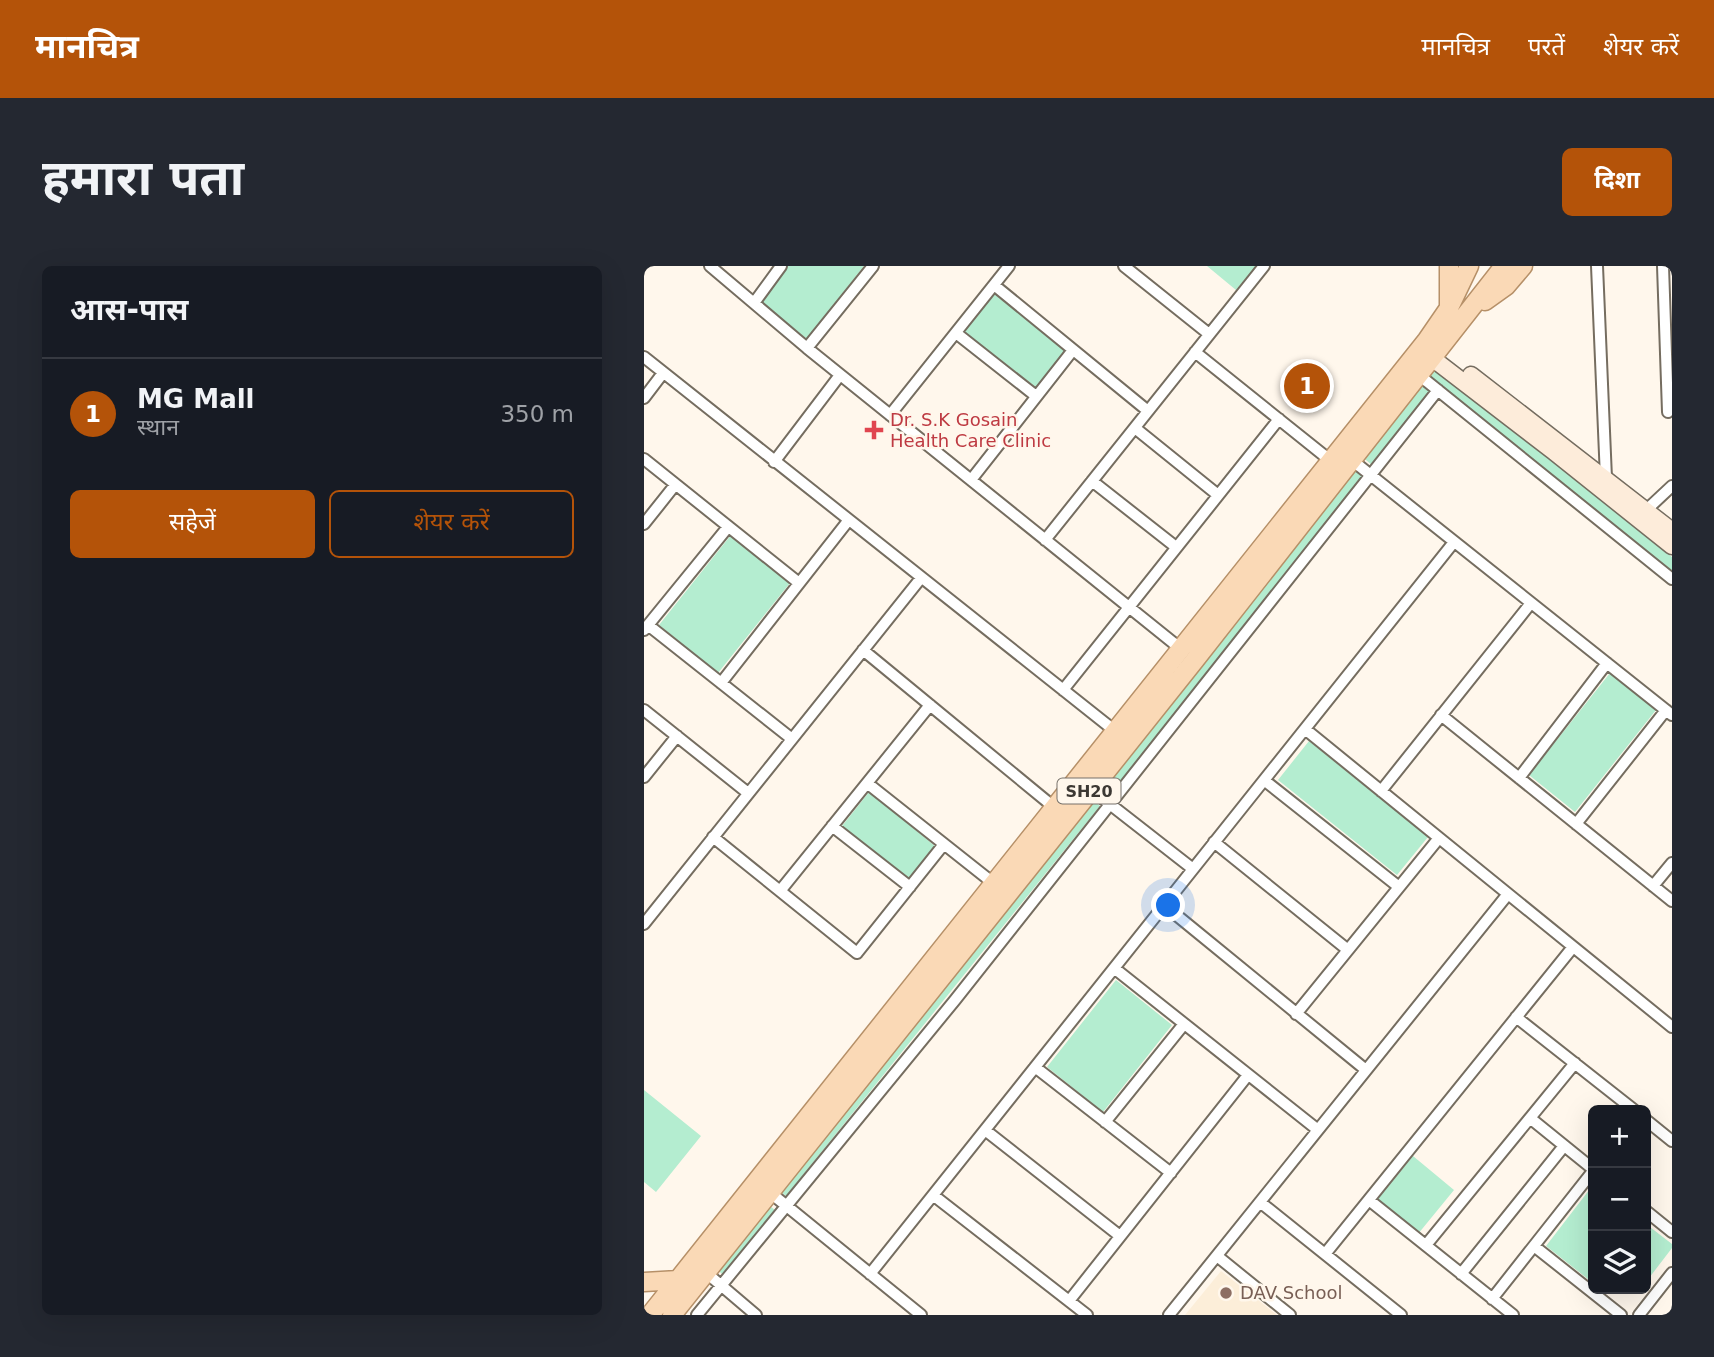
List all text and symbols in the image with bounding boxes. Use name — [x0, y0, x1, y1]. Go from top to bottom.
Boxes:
text: मानचित्र — [35, 27, 139, 66]
text: मानचित्र — [1421, 33, 1490, 61]
text: परतें — [1528, 33, 1565, 61]
text: शेयर करें — [1603, 33, 1679, 61]
button: दिशा — [1562, 148, 1672, 216]
text: हमारा पता — [42, 150, 244, 207]
text: आस-पास — [70, 292, 188, 327]
pin: 1 — [1284, 360, 1330, 412]
text: MG Mall — [137, 384, 255, 414]
text: 1 — [85, 401, 101, 427]
text: 350 m — [500, 401, 574, 427]
place label: Dr. S.K Gosain Health Care Clinic — [890, 409, 1051, 451]
text: स्थान — [137, 414, 179, 440]
marker: Dr. S.K Gosain Health Care Clinic — [864, 420, 884, 440]
button: सहेजें — [70, 490, 315, 558]
button: शेयर करें — [329, 490, 574, 558]
road number: SH20 — [1058, 778, 1120, 804]
your location — [1151, 888, 1185, 922]
map controls — [1588, 1105, 1651, 1294]
button: + — [1588, 1105, 1651, 1168]
button: − — [1588, 1168, 1651, 1231]
button: layers — [1588, 1231, 1651, 1294]
place label: DAV School — [1240, 1282, 1343, 1303]
marker: DAV School — [1218, 1285, 1234, 1301]

